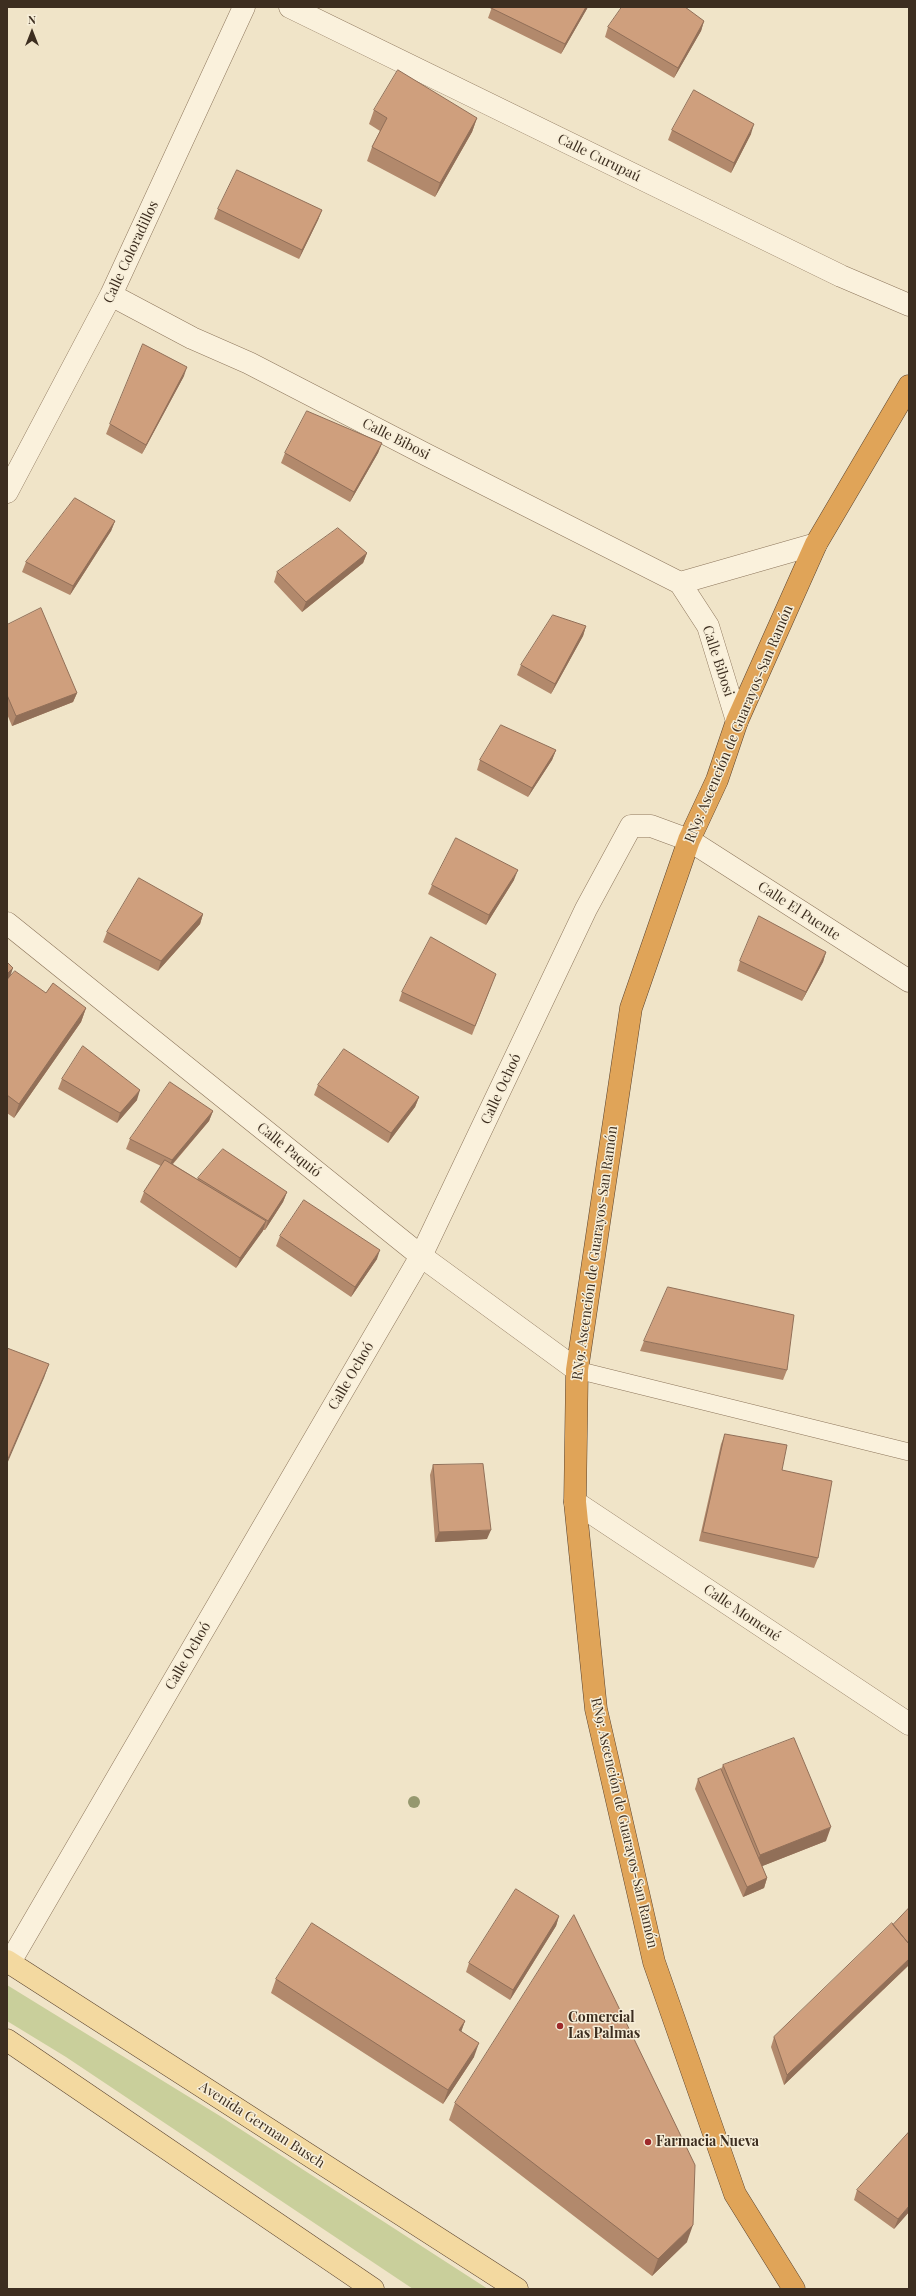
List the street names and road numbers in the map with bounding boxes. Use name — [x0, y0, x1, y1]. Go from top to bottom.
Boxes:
street label: Calle Curupaú — [555, 131, 643, 185]
street label: Calle Coloradillos — [100, 198, 162, 306]
street label: Calle Bibosi — [359, 415, 433, 463]
street label: RN9: Ascención de Guarayos-San Ramón — [681, 603, 797, 845]
street label: Calle Bibosi — [699, 623, 737, 699]
street label: Calle El Puente — [755, 878, 843, 944]
street label: Calle Ochoó — [477, 1051, 525, 1127]
street label: Calle Paquió — [253, 1119, 325, 1181]
street label: RN9: Ascención de Guarayos-San Ramón — [569, 1125, 621, 1381]
street label: Calle Ochoó — [325, 1339, 377, 1413]
street label: Calle Momené — [700, 1581, 784, 1645]
street label: Calle Ochoó — [162, 1619, 214, 1693]
street label: RN9: Ascención de Guarayos-San Ramón — [587, 1696, 661, 1950]
street label: Avenida German Busch — [196, 2078, 328, 2172]

